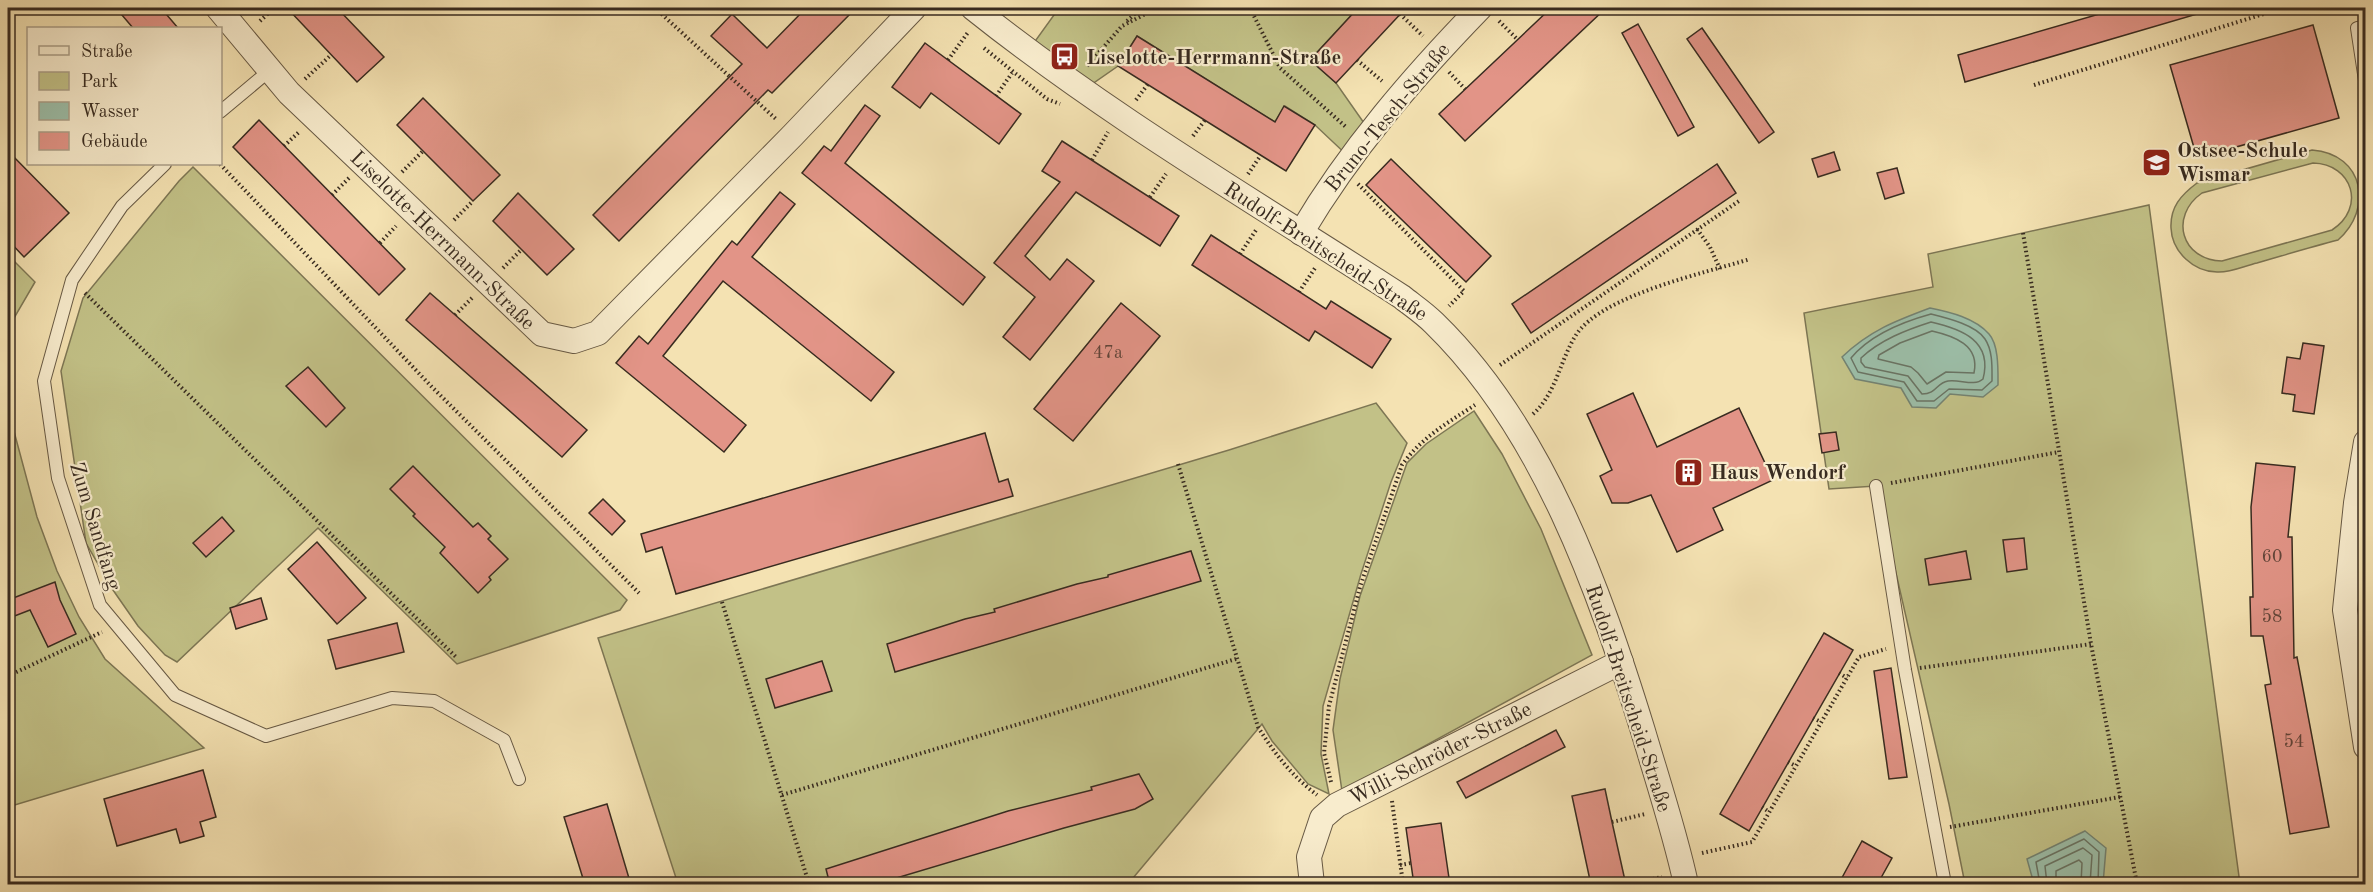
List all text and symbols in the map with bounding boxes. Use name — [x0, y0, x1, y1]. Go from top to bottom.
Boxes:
legend — [27, 27, 222, 165]
street label: Bruno-Tesch-Straße — [1322, 40, 1454, 196]
bus stop icon: Liselotte-Herrmann-Straße — [1049, 41, 1081, 73]
text: Straße — [81, 43, 132, 61]
place label: Liselotte-Herrmann-Straße — [1086, 48, 1341, 69]
text: Park — [81, 73, 118, 91]
text: Wasser — [81, 103, 140, 121]
text: Gebäude — [81, 133, 148, 151]
place label: Ostsee-Schule Wismar — [2177, 141, 2308, 186]
school or university icon: Ostsee-Schule Wismar — [2140, 146, 2172, 178]
street label: Liselotte-Herrmann-Straße — [346, 147, 538, 335]
street label: Rudolf-Breitscheid-Straße — [1220, 179, 1431, 326]
house number: 47a — [1093, 344, 1123, 362]
building icon: Haus Wendorf — [1673, 456, 1705, 488]
street label: Zum Sandfang — [65, 460, 124, 594]
place label: Haus Wendorf — [1710, 463, 1847, 484]
house number: 60 — [2262, 548, 2282, 566]
street label: Rudolf-Breitscheid-Straße — [1581, 582, 1674, 815]
house number: 58 — [2262, 608, 2282, 626]
street label: Willi-Schröder-Straße — [1346, 699, 1535, 809]
house number: 54 — [2284, 733, 2304, 751]

